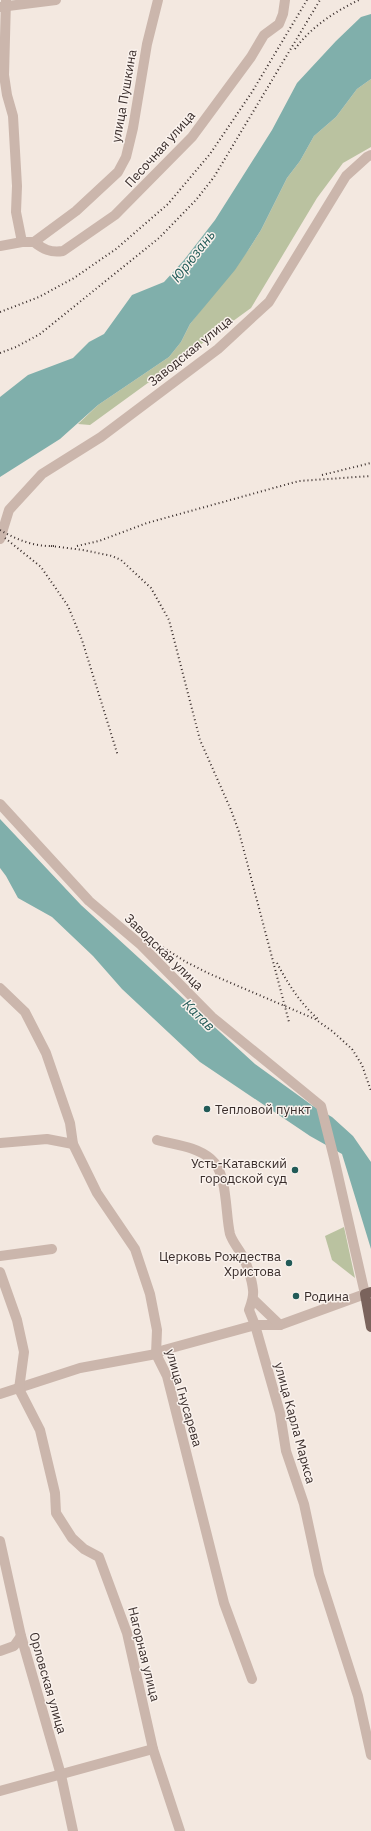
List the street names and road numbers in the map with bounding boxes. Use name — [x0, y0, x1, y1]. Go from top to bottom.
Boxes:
street label: улица Пушкина — [107, 48, 141, 144]
street label: Песочная улица — [121, 107, 199, 191]
street label: Заводская улица — [144, 312, 236, 390]
street label: Заводская улица — [121, 910, 207, 994]
street label: улица Гнусарева — [162, 1347, 206, 1449]
street label: улица Карла Маркса — [271, 1360, 319, 1486]
street label: Нагорная улица — [124, 1605, 164, 1703]
street label: Орловская улица — [25, 1630, 71, 1736]

